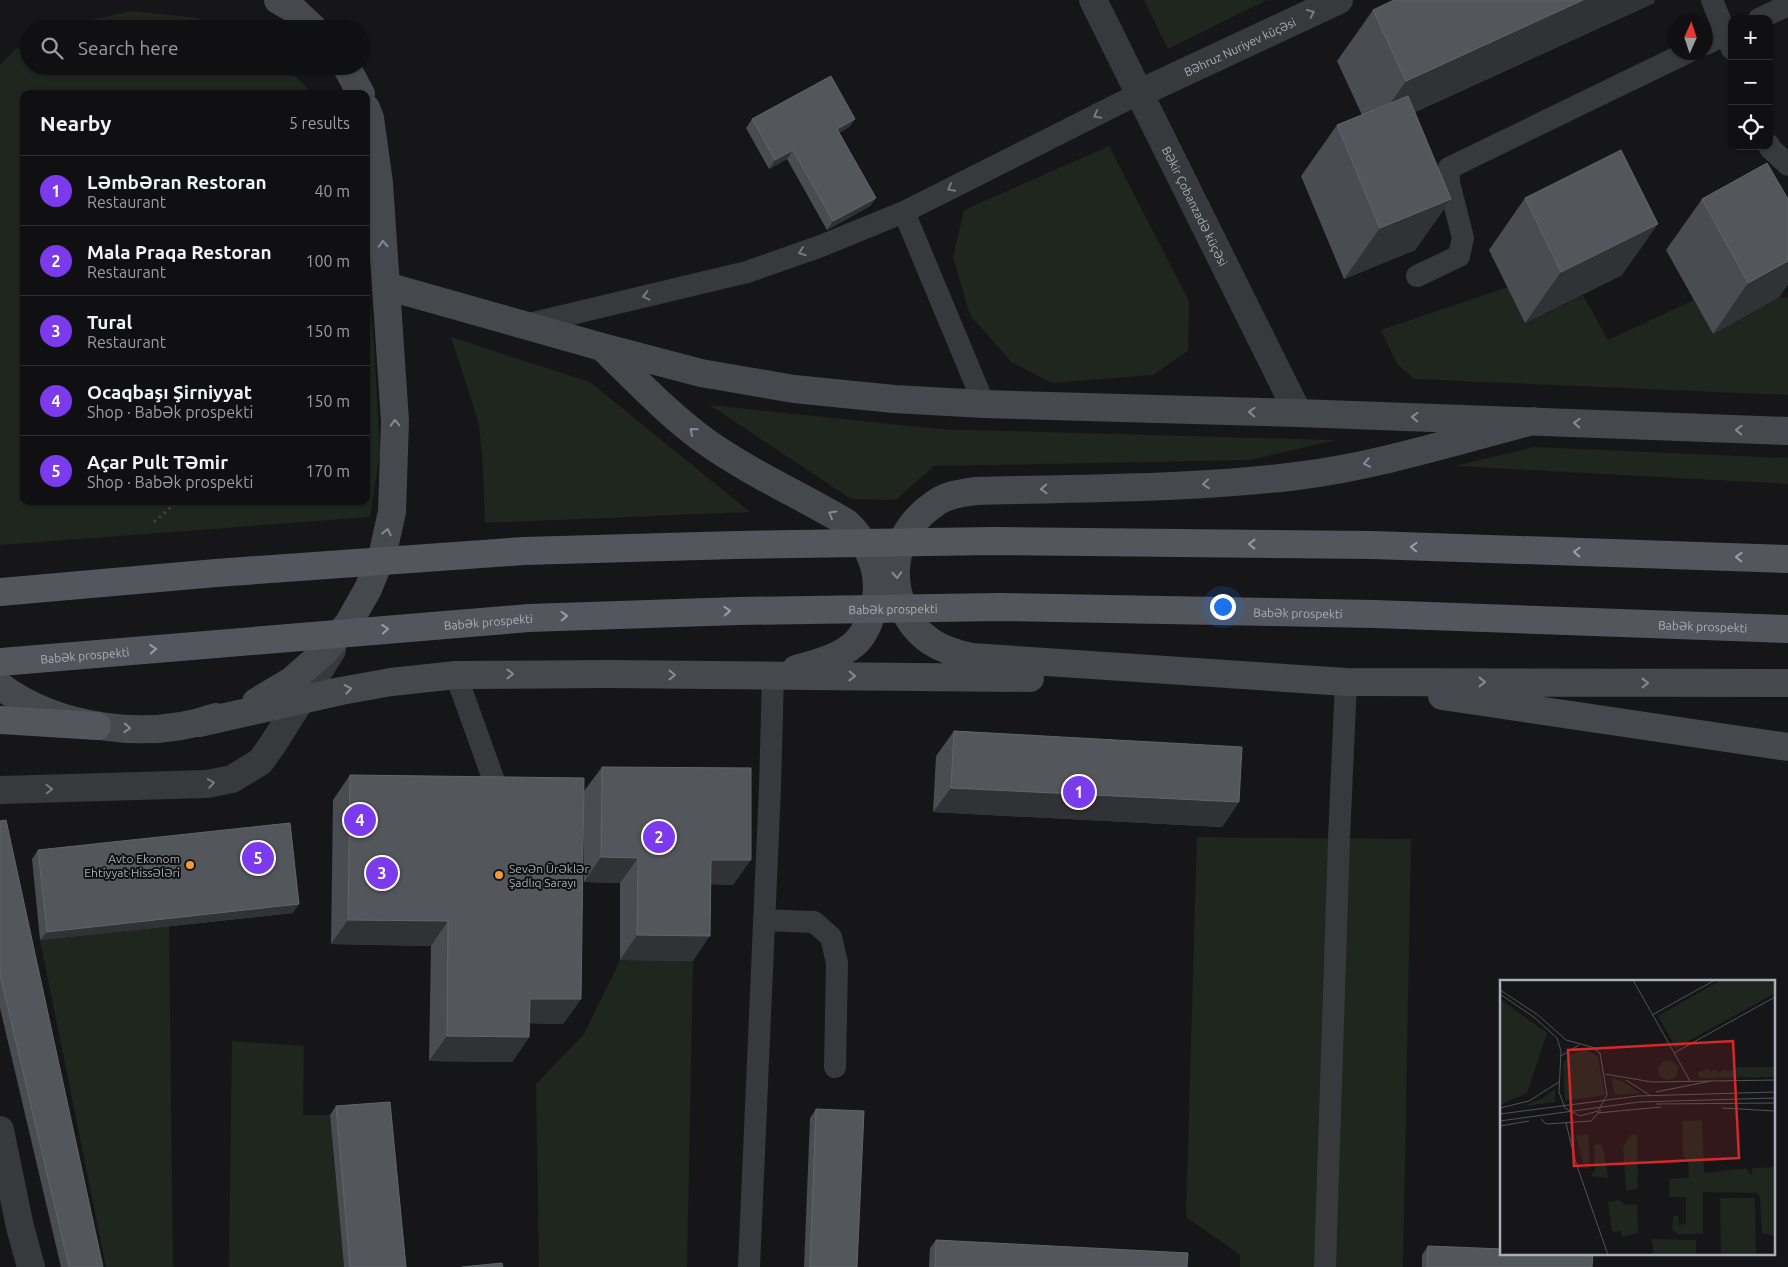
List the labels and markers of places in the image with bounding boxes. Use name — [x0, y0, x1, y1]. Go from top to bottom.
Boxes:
pin: 1 — [1063, 773, 1095, 811]
pin: 4 — [344, 801, 376, 839]
pin: 2 — [643, 818, 675, 856]
pin: 5 — [242, 839, 274, 877]
place label: Avto Ekonom Ehtiyyat Hissələri — [84, 852, 180, 879]
pin: 3 — [366, 854, 398, 892]
marker: Avto Ekonom Ehtiyyat Hissələri — [184, 859, 196, 871]
place label: Sevən Ürəklər Şadlıq Sarayı — [509, 862, 589, 889]
marker: Sevən Ürəklər Şadlıq Sarayı — [493, 869, 505, 881]

